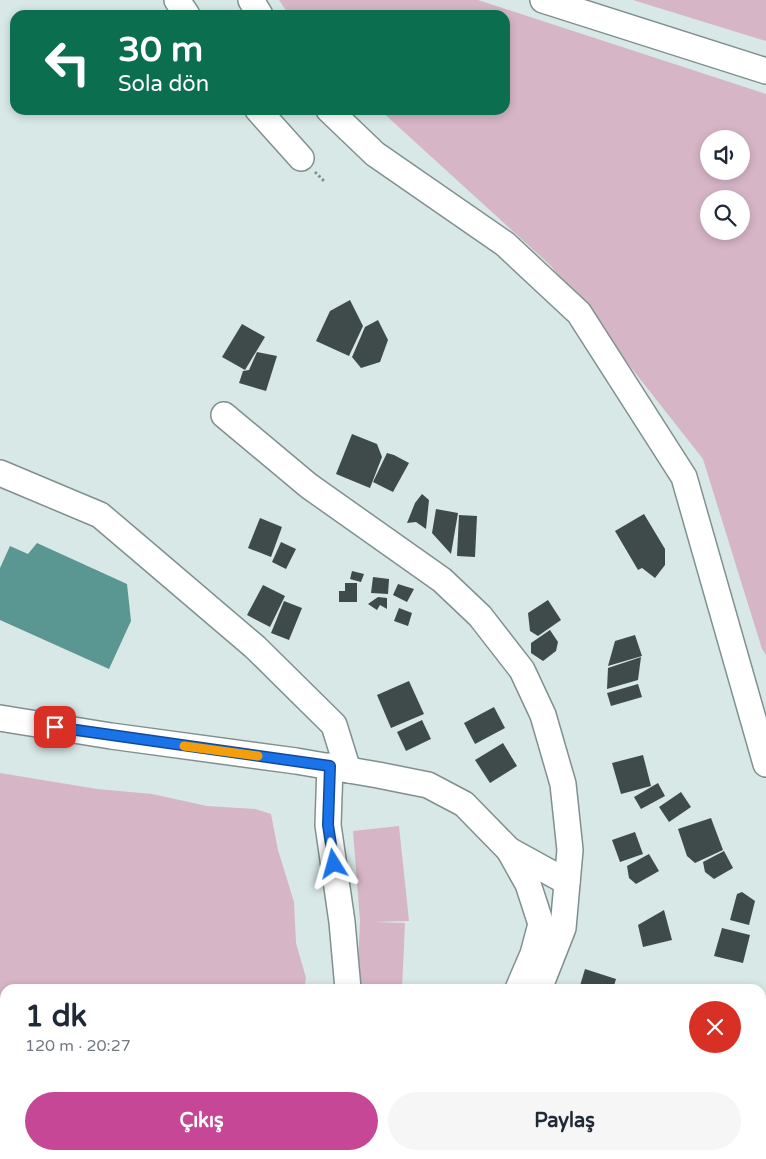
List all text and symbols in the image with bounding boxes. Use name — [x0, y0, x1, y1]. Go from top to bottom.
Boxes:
text: 30 m — [118, 29, 203, 71]
icon: left — [35, 30, 100, 95]
text: Sola dön — [118, 71, 209, 97]
map controls — [700, 130, 750, 240]
button: sound — [700, 130, 750, 180]
button: search — [700, 190, 750, 240]
pin — [34, 706, 76, 748]
icon: arrive — [41, 713, 69, 741]
position arrow — [307, 837, 359, 889]
text: 1 dk — [25, 998, 87, 1035]
button: close — [689, 1001, 741, 1053]
text: 120 m · 20:27 — [25, 1036, 131, 1056]
button: Çıkış — [25, 1092, 378, 1150]
button: Paylaş — [388, 1092, 741, 1150]

